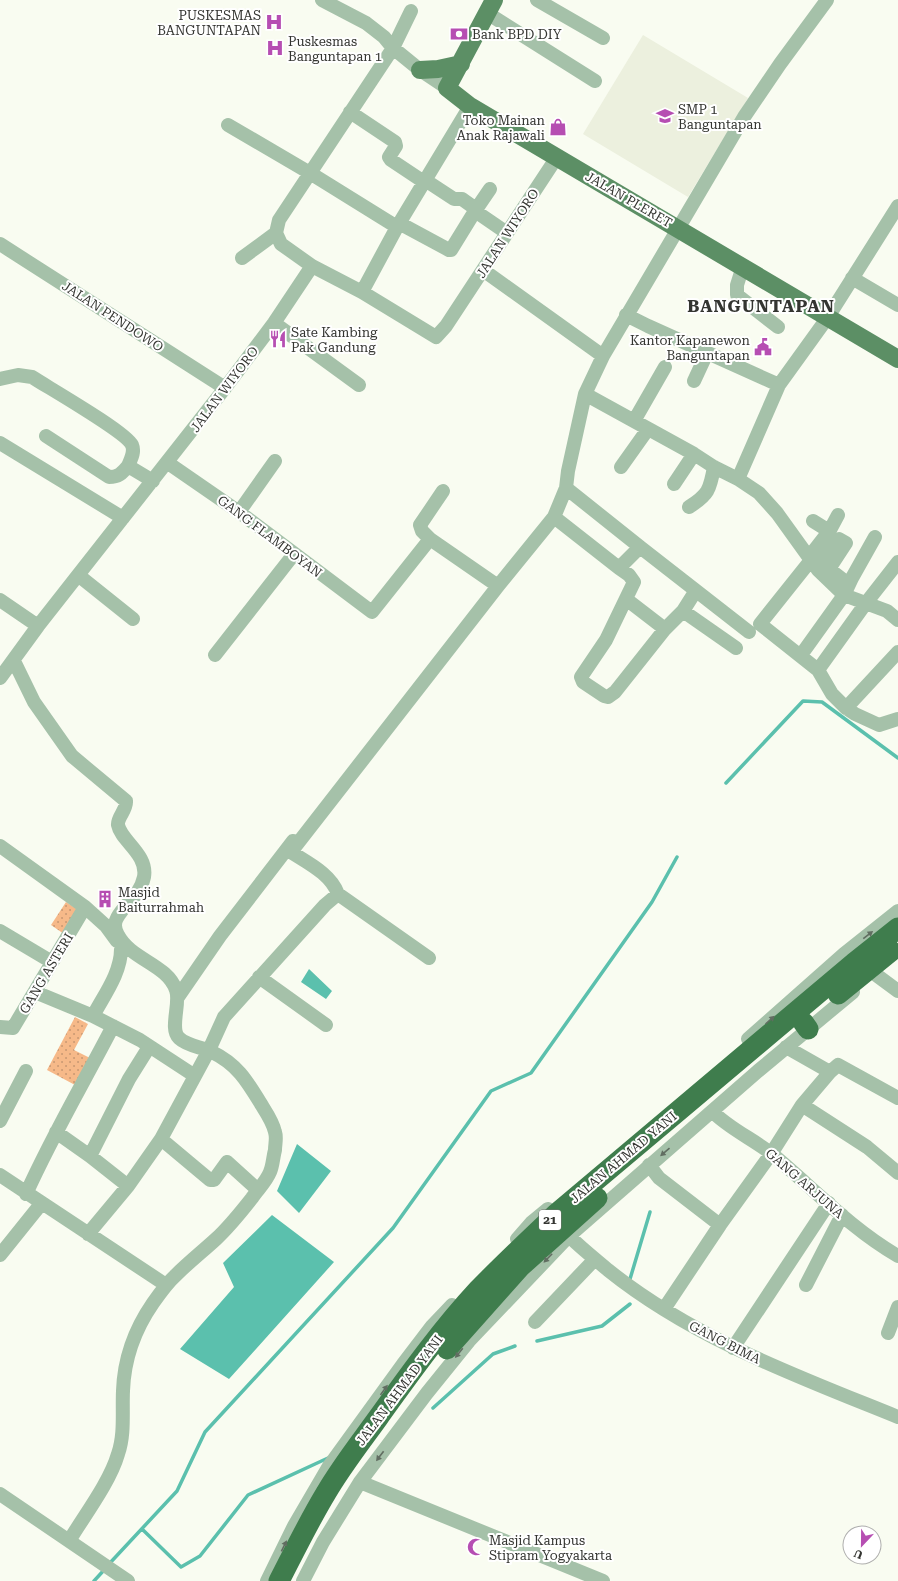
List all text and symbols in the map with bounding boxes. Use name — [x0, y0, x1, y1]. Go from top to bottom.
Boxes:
place label: PUSKESMAS BANGUNTAPAN — [157, 8, 261, 38]
hospital icon: PUSKESMAS BANGUNTAPAN — [264, 12, 284, 32]
bank icon: Bank BPD DIY — [449, 24, 469, 44]
place label: Bank BPD DIY — [472, 27, 562, 42]
place label: Puskesmas Banguntapan 1 — [288, 34, 382, 64]
hospital icon: Puskesmas Banguntapan 1 — [265, 38, 285, 58]
place label: SMP 1 Banguntapan — [678, 102, 762, 132]
school or university icon: SMP 1 Banguntapan — [655, 106, 675, 126]
place label: Toko Mainan Anak Rajawali — [457, 113, 546, 143]
shop icon: Toko Mainan Anak Rajawali — [548, 117, 568, 137]
street label: JALAN PLERET — [583, 169, 675, 230]
street label: JALAN WIYORO — [473, 186, 542, 281]
street label: JALAN PENDOWO — [59, 278, 166, 355]
district label: BANGUNTAPAN — [687, 296, 835, 316]
place label: Sate Kambing Pak Gandung — [291, 325, 378, 355]
restaurant icon: Sate Kambing Pak Gandung — [268, 329, 288, 349]
place label: Kantor Kapanewon Banguntapan — [630, 333, 751, 363]
public building icon: Kantor Kapanewon Banguntapan — [753, 337, 773, 357]
street label: JALAN WIYORO — [187, 344, 261, 435]
street label: GANG FLAMBOYAN — [215, 492, 325, 580]
place label: Masjid Baiturrahmah — [118, 885, 205, 915]
building icon: Masjid Baiturrahmah — [95, 889, 115, 909]
street label: GANG ASTERI — [17, 930, 76, 1016]
one-way arrow — [863, 931, 874, 939]
one-way arrow — [765, 1016, 774, 1025]
street label: JALAN AHMAD YANI — [567, 1108, 680, 1206]
street label: GANG ARJUNA — [763, 1145, 847, 1221]
one-way arrow — [660, 1147, 670, 1156]
road number: 21 — [539, 1210, 561, 1230]
one-way arrow — [543, 1253, 553, 1263]
street label: GANG BIMA — [687, 1318, 763, 1367]
street label: JALAN AHMAD YANI — [353, 1332, 446, 1448]
one-way arrow — [455, 1347, 463, 1358]
one-way arrow — [380, 1385, 388, 1395]
one-way arrow — [375, 1450, 384, 1461]
north arrow — [842, 1525, 882, 1565]
place label: Masjid Kampus Stipram Yogyakarta — [489, 1533, 612, 1563]
mosque icon: Masjid Kampus Stipram Yogyakarta — [466, 1537, 486, 1557]
one-way arrow — [281, 1540, 287, 1552]
text: U — [852, 1546, 865, 1561]

